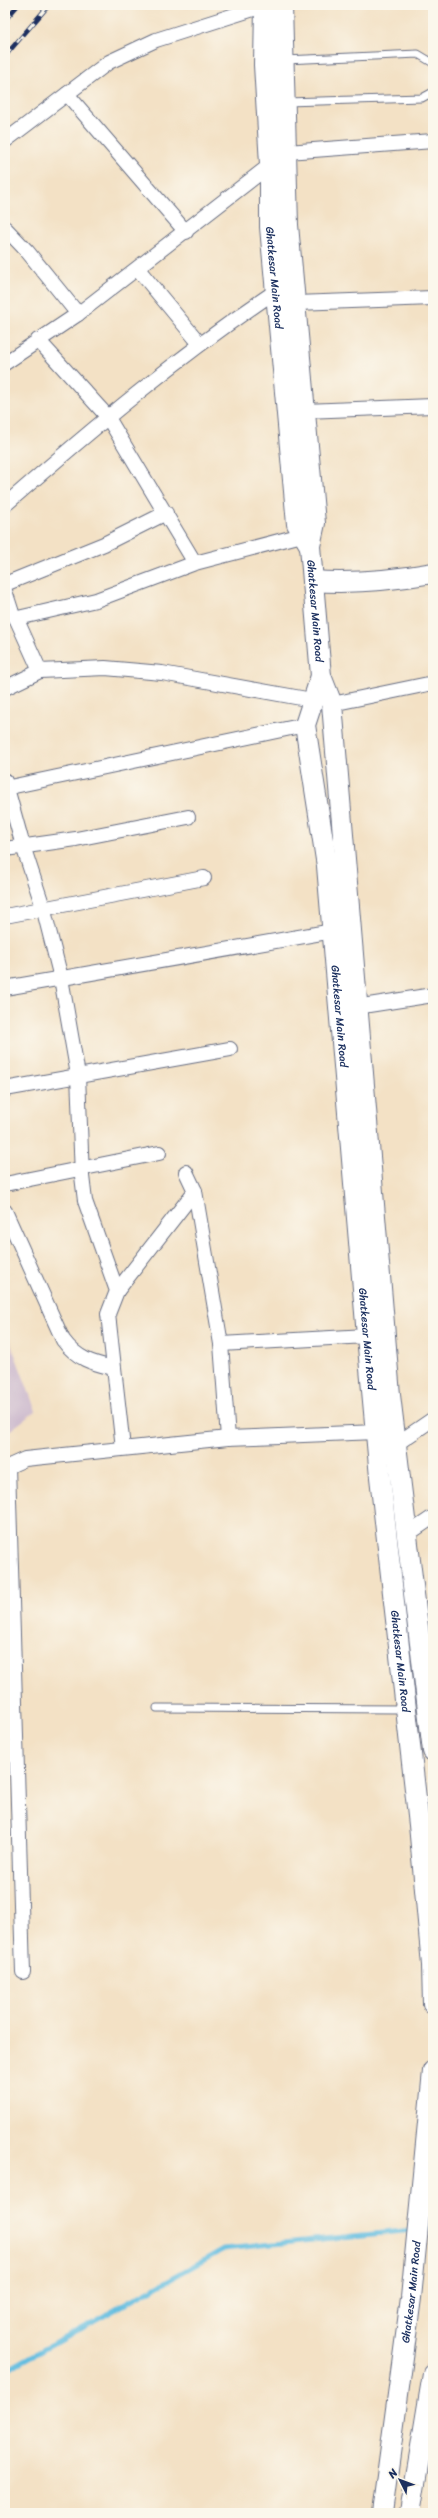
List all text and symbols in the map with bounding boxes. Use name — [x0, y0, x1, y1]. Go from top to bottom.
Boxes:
street label: Ghatkesar Main Road — [260, 226, 288, 331]
street label: Ghatkesar Main Road — [301, 559, 329, 664]
street label: Ghatkesar Main Road — [325, 964, 353, 1069]
street label: Ghatkesar Main Road — [353, 1287, 381, 1392]
street label: Ghatkesar Main Road — [385, 1609, 415, 1714]
street label: Ghatkesar Main Road — [396, 2239, 427, 2344]
north arrow — [380, 2460, 420, 2500]
text: N — [383, 2464, 403, 2484]

